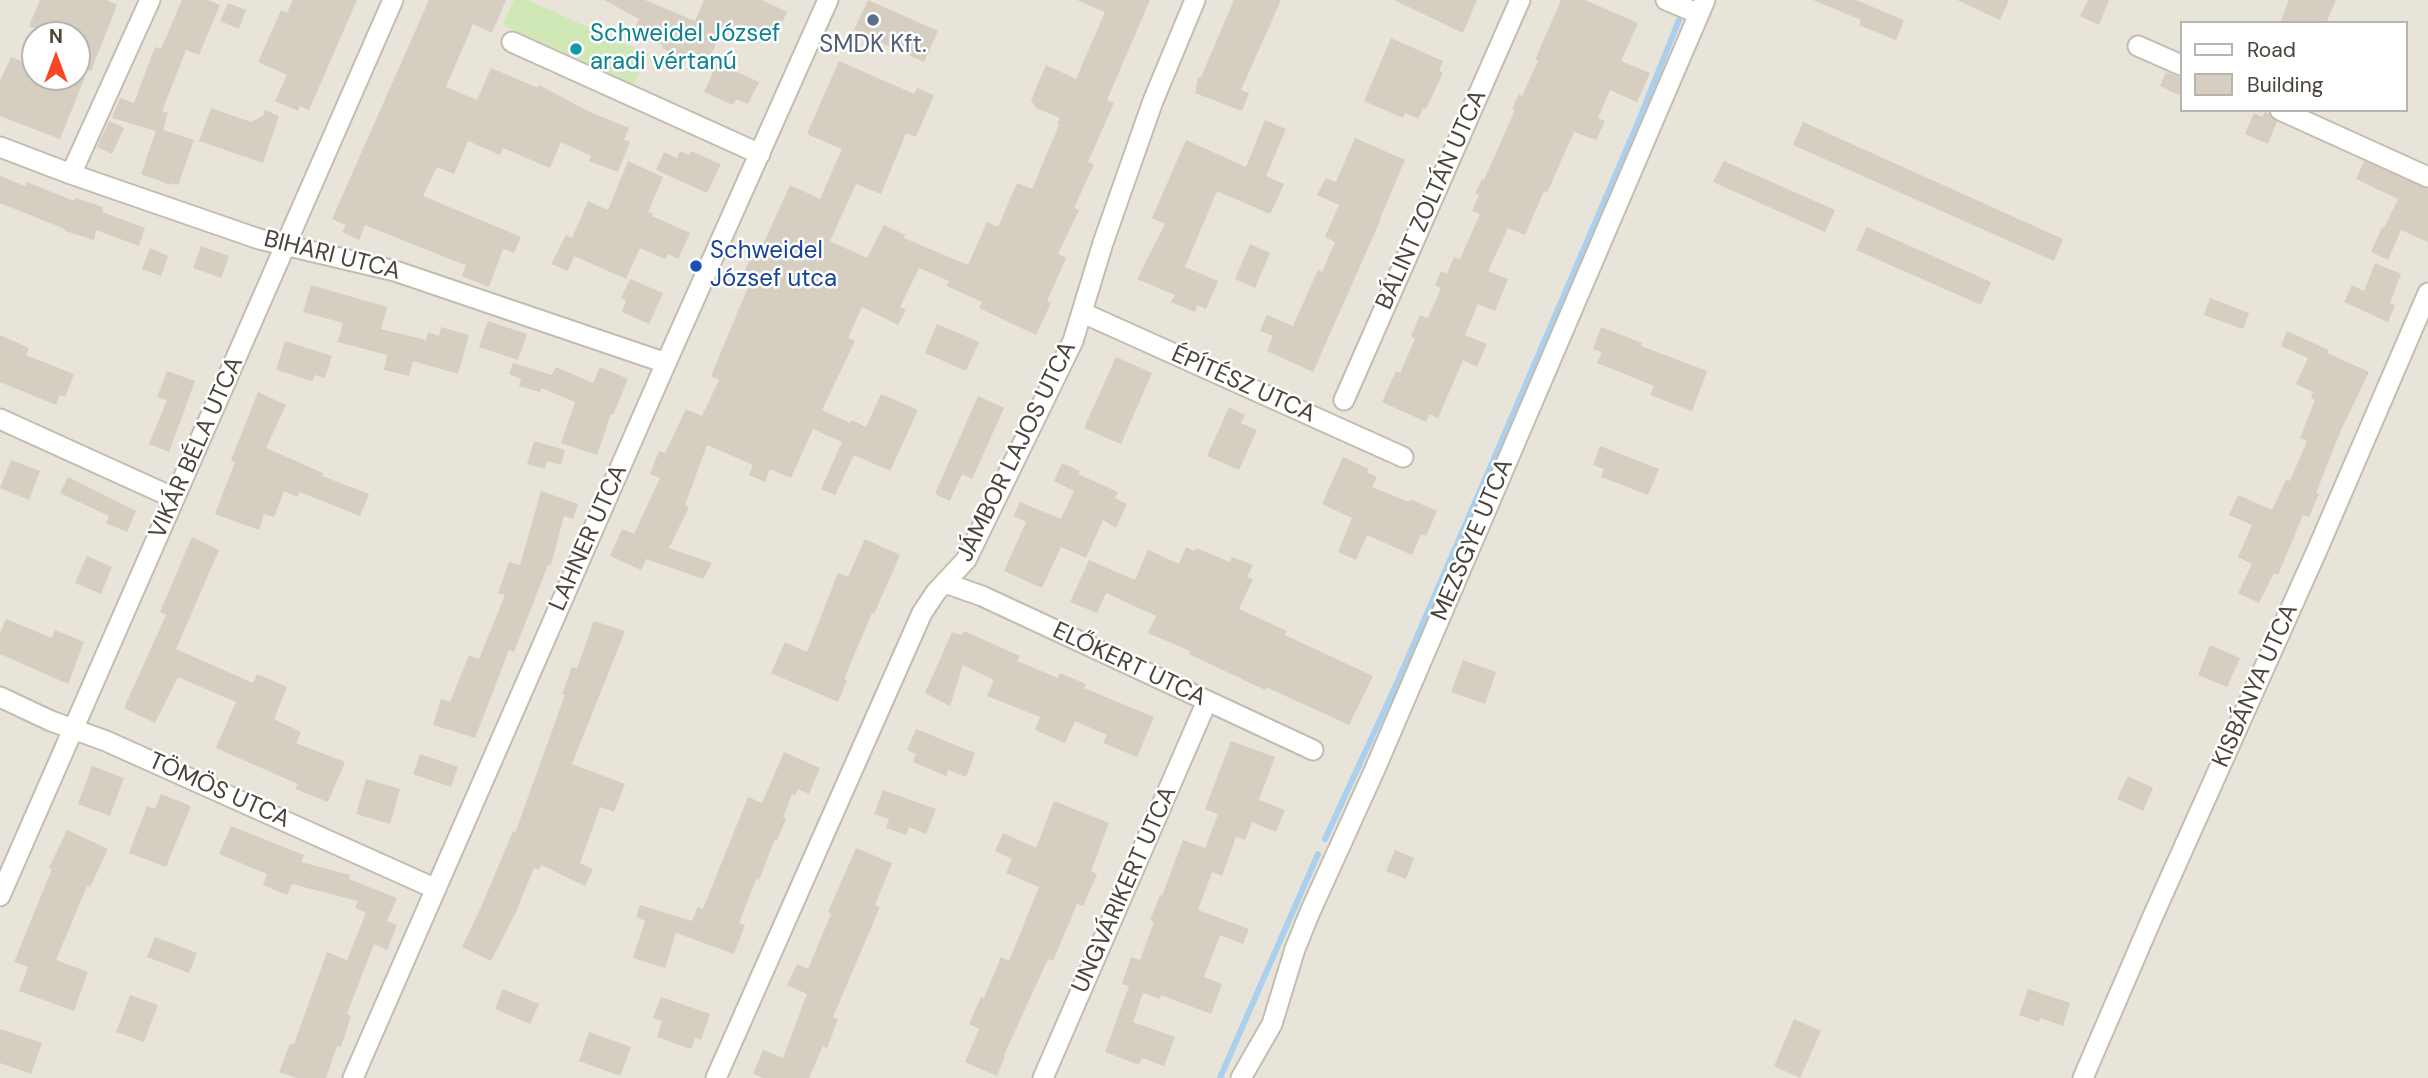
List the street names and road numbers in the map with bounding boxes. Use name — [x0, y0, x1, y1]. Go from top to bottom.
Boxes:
street label: BÁLINT ZOLTÁN UTCA — [1371, 86, 1493, 314]
street label: BIHARI UTCA — [261, 225, 403, 287]
street label: JÁMBOR LAJOS UTCA — [951, 337, 1083, 567]
street label: ÉPÍTÉSZ UTCA — [1167, 340, 1319, 430]
street label: VIKÁR BÉLA UTCA — [144, 352, 250, 544]
street label: MEZSGYE UTCA — [1426, 455, 1520, 625]
street label: LAHNER UTCA — [544, 461, 634, 615]
street label: KISBÁNYA UTCA — [2207, 600, 2305, 772]
street label: ELŐKERT UTCA — [1048, 617, 1210, 713]
street label: TÖMÖS UTCA — [144, 747, 294, 835]
street label: UNGVÁRIKERT UTCA — [1067, 782, 1183, 998]

